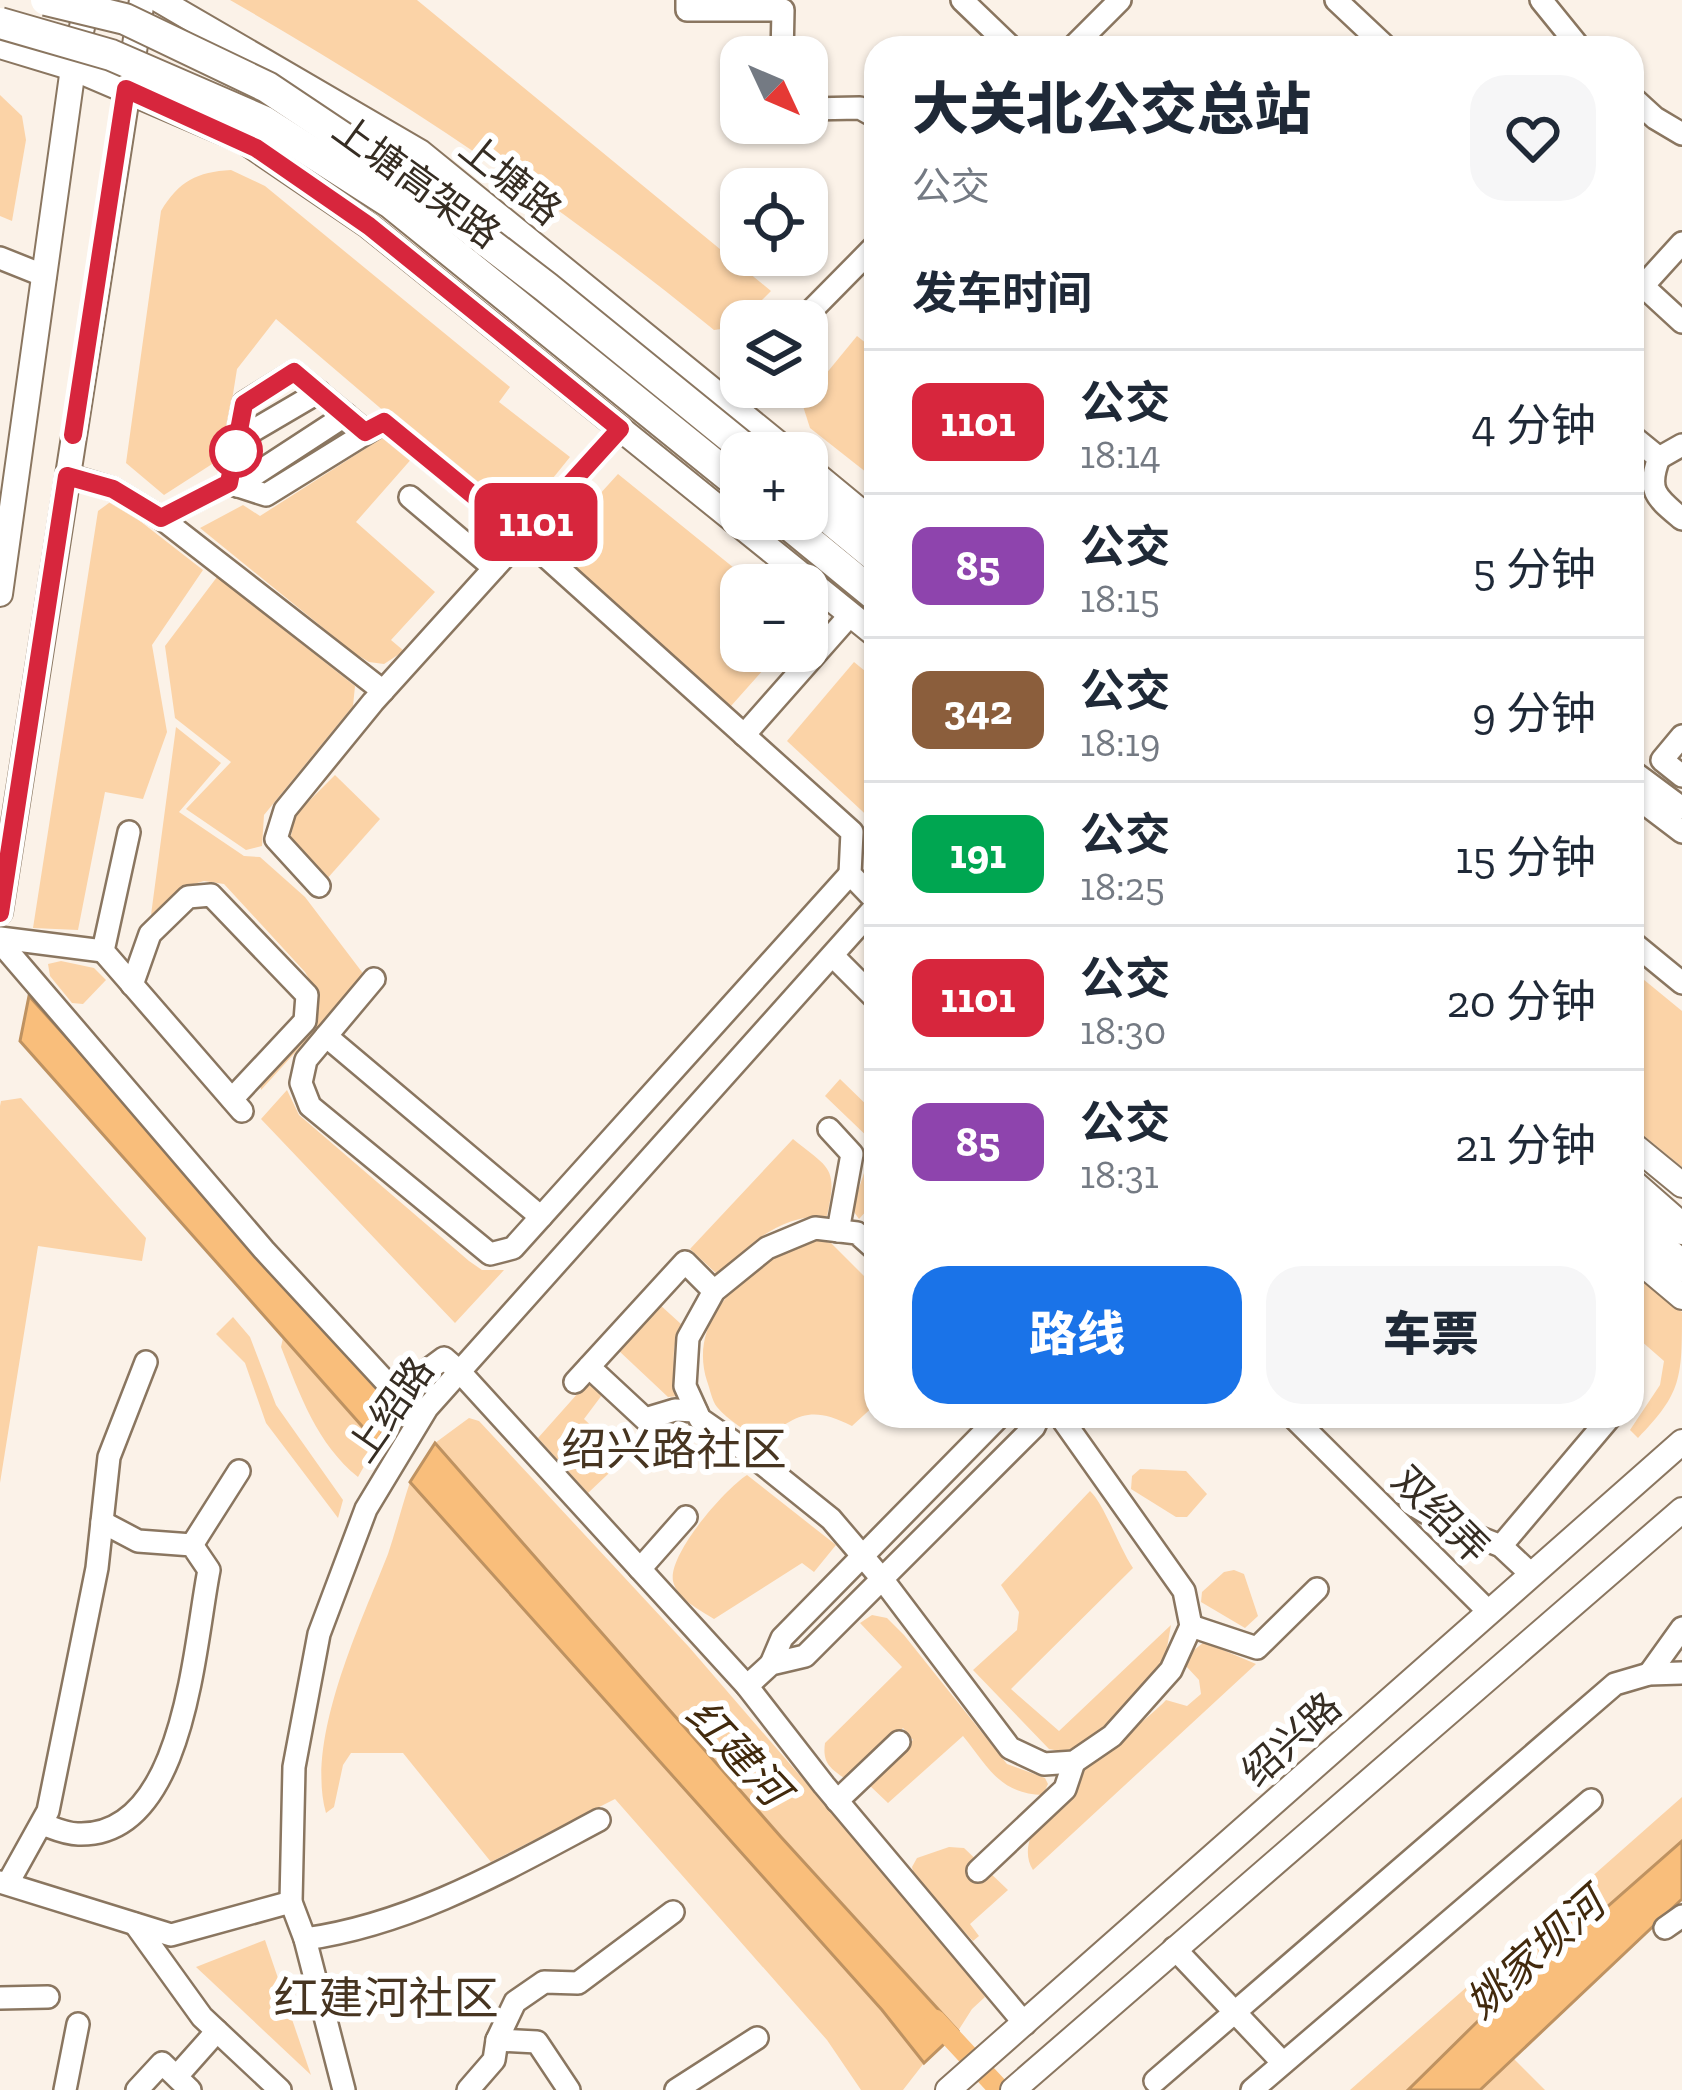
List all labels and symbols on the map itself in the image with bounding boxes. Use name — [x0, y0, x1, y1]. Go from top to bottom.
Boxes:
north arrow — [720, 36, 828, 144]
street label: 上塘高架路 — [324, 105, 509, 258]
street label: 上塘路 — [450, 124, 571, 234]
unlabelled marker — [211, 426, 261, 476]
line badge: 1101 — [452, 483, 620, 561]
street label: 上绍路 — [338, 1348, 443, 1471]
district label: 绍兴路社区 — [561, 1423, 787, 1477]
street label: 双绍弄 — [1383, 1456, 1499, 1572]
street label: 绍兴路 — [1232, 1683, 1351, 1796]
water label: 红建河 — [676, 1689, 804, 1821]
water label: 姚家坝河 — [1456, 1874, 1620, 2029]
district label: 红建河社区 — [273, 1972, 499, 2026]

